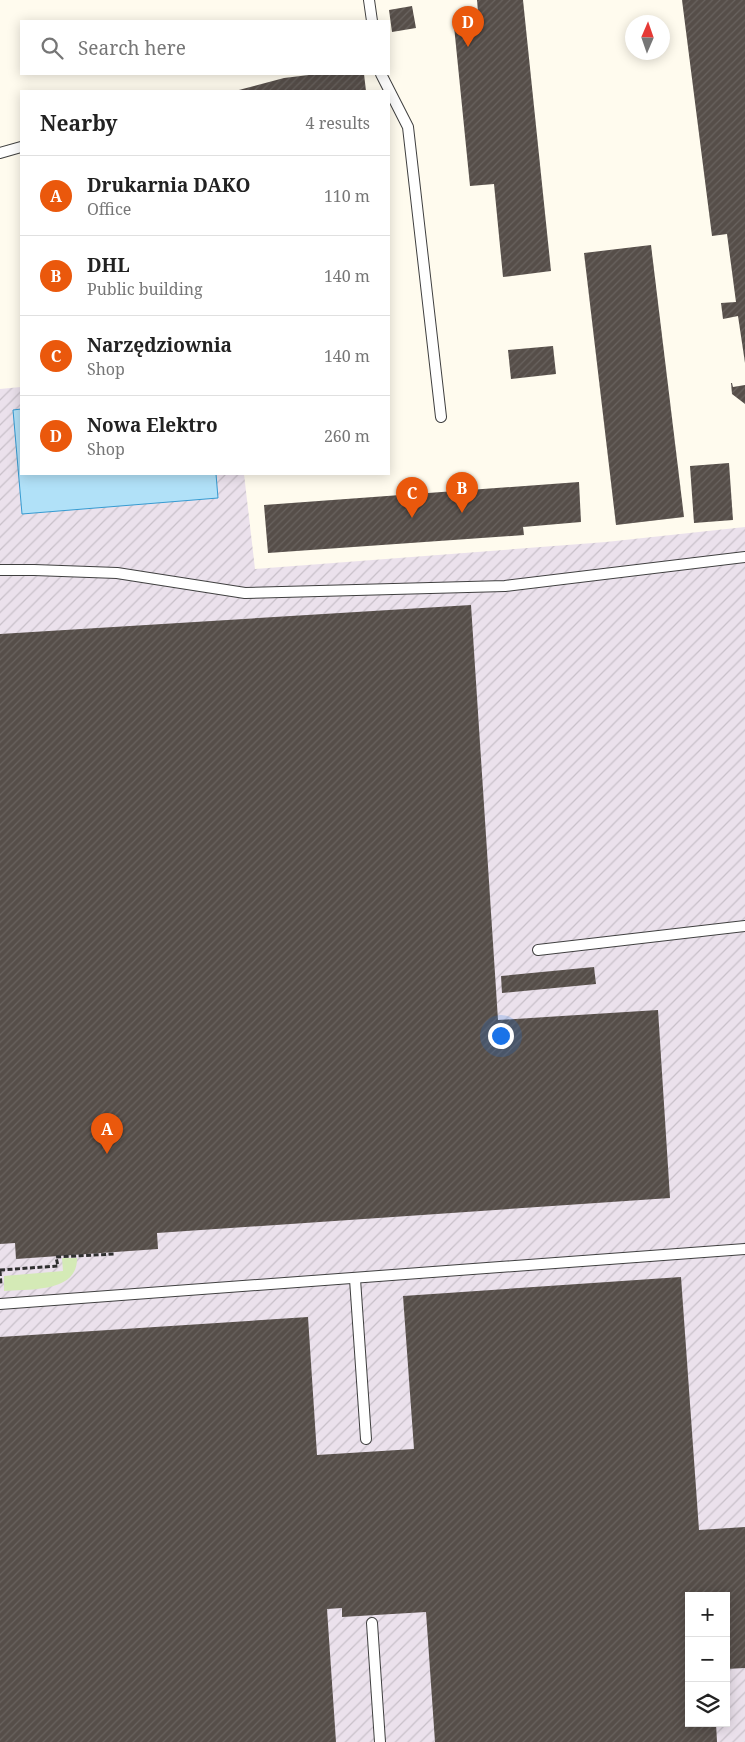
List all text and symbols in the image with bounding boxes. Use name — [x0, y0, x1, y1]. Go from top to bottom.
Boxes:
pin: D — [452, 6, 484, 47]
north arrow — [625, 15, 670, 60]
search box — [20, 20, 390, 75]
icon: search — [38, 34, 66, 62]
text: Search here — [78, 35, 186, 61]
text: Nearby — [40, 109, 118, 137]
text: 4 results — [306, 112, 370, 134]
text: Drukarnia DAKO — [87, 172, 250, 198]
text: A — [50, 185, 62, 207]
text: 110 m — [324, 185, 370, 207]
text: Office — [87, 198, 131, 220]
text: DHL — [87, 252, 130, 278]
text: B — [51, 265, 61, 287]
text: 140 m — [324, 265, 370, 287]
text: Public building — [87, 278, 203, 300]
text: Narzędziownia — [87, 332, 232, 358]
text: C — [51, 345, 61, 367]
text: 140 m — [324, 345, 370, 367]
text: Shop — [87, 358, 125, 380]
text: Nowa Elektro — [87, 412, 218, 438]
text: D — [50, 425, 62, 447]
text: 260 m — [324, 425, 370, 447]
text: Shop — [87, 438, 125, 460]
pin: B — [446, 472, 478, 513]
pin: C — [396, 477, 428, 518]
your location — [488, 1023, 514, 1049]
pin: A — [91, 1113, 123, 1154]
map controls — [685, 1592, 730, 1727]
button: + — [685, 1592, 730, 1637]
button: − — [685, 1637, 730, 1682]
button: layers — [685, 1682, 730, 1727]

